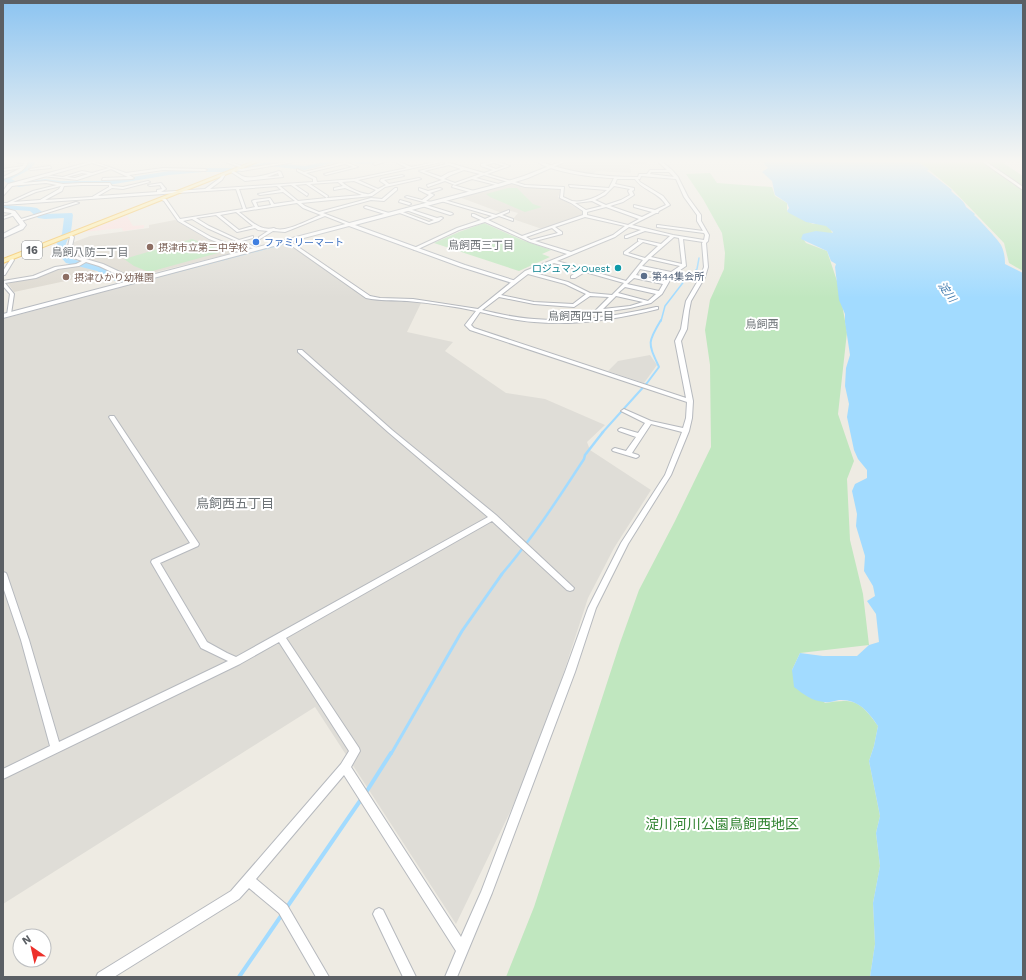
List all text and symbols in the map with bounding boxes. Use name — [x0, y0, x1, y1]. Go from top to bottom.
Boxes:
marker: ファミリーマート — [251, 237, 261, 247]
place label: ファミリーマート — [264, 237, 344, 248]
district label: 鳥飼西三丁目 — [448, 239, 514, 252]
road number: 16 — [22, 241, 42, 259]
marker: 摂津市立第二中学校 — [145, 242, 155, 252]
place label: 摂津市立第二中学校 — [158, 242, 248, 253]
district label: 鳥飼八防二丁目 — [52, 246, 129, 259]
place label: ロジュマンOuest — [532, 263, 611, 274]
marker: ロジュマンOuest — [613, 263, 623, 273]
marker: 第44集会所 — [639, 271, 649, 281]
place label: 第44集会所 — [652, 271, 704, 282]
marker: 摂津ひかり幼稚園 — [61, 272, 71, 282]
place label: 摂津ひかり幼稚園 — [74, 272, 154, 283]
water label: 淀川 — [935, 279, 959, 306]
district label: 鳥飼西四丁目 — [548, 310, 614, 323]
district label: 鳥飼西 — [746, 318, 779, 331]
district label: 鳥飼西五丁目 — [196, 496, 274, 511]
park label: 淀川河川公園鳥飼西地区 — [645, 816, 799, 832]
north arrow — [12, 928, 52, 968]
text: N — [20, 932, 34, 948]

